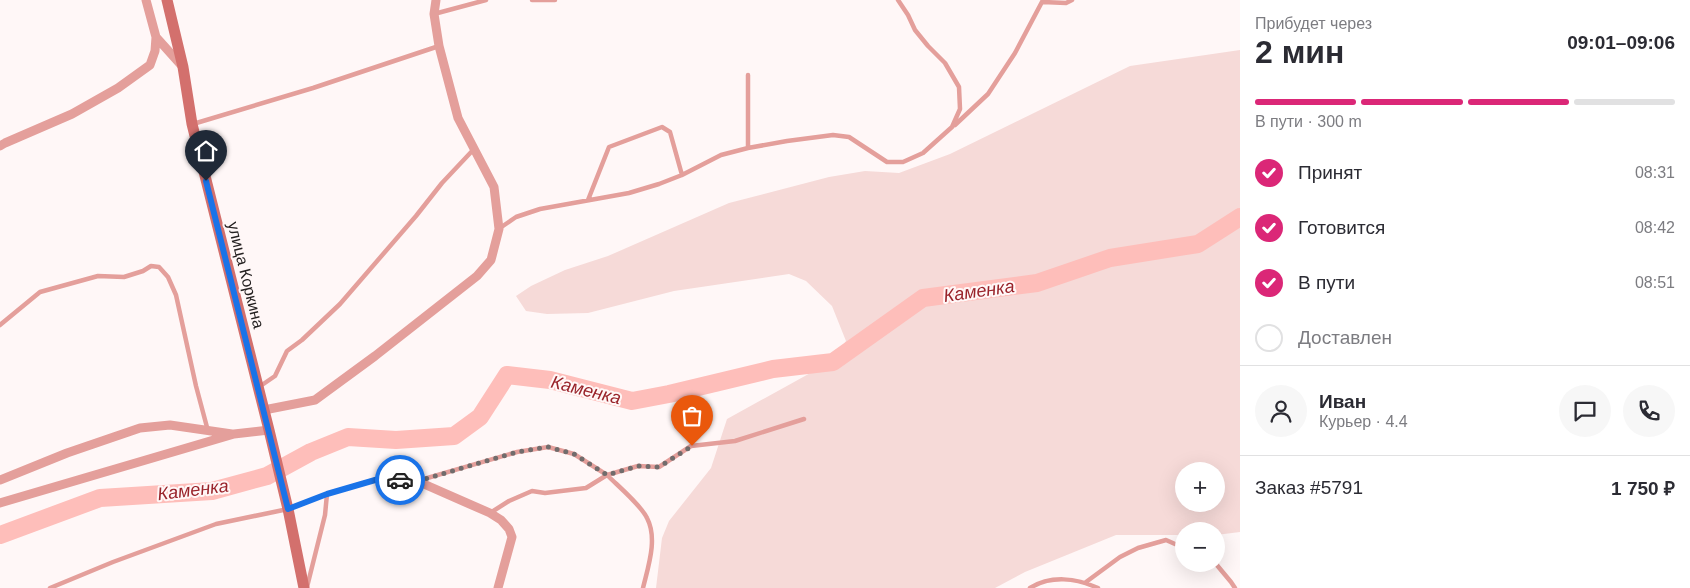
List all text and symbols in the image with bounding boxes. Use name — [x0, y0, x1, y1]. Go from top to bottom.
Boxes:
text: Прибудет через — [1255, 15, 1372, 32]
text: 09:01–09:06 — [1567, 32, 1675, 53]
text: 2 мин — [1255, 34, 1344, 70]
text: В пути · 300 m — [1255, 113, 1362, 130]
pin — [185, 130, 227, 181]
icon: home — [192, 137, 220, 165]
icon: check — [1255, 159, 1283, 187]
text: Принят — [1298, 162, 1362, 183]
text: 08:31 — [1635, 164, 1675, 181]
icon: check — [1255, 214, 1283, 242]
text: Готовится — [1298, 217, 1385, 238]
text: 08:42 — [1635, 219, 1675, 236]
street label: улица Коркина — [225, 220, 267, 330]
icon: check — [1255, 269, 1283, 297]
text: В пути — [1298, 272, 1355, 293]
text: 08:51 — [1635, 274, 1675, 291]
water label: Каменка — [942, 276, 1016, 306]
text: Доставлен — [1298, 327, 1392, 348]
water label: Каменка — [549, 372, 623, 408]
button: person — [1255, 385, 1307, 437]
button: chat — [1559, 385, 1611, 437]
button: phone — [1623, 385, 1675, 437]
text: Иван — [1319, 391, 1366, 412]
pin — [671, 395, 713, 446]
icon: bag — [678, 402, 706, 430]
text: Курьер · 4.4 — [1319, 413, 1408, 430]
courier — [375, 455, 425, 505]
map controls — [1175, 462, 1225, 572]
button: + — [1175, 462, 1225, 512]
icon: car — [386, 466, 414, 494]
water label: Каменка — [156, 476, 230, 504]
text: Заказ #5791 — [1255, 477, 1363, 498]
text: 1 750 ₽ — [1611, 478, 1675, 499]
button: − — [1175, 522, 1225, 572]

